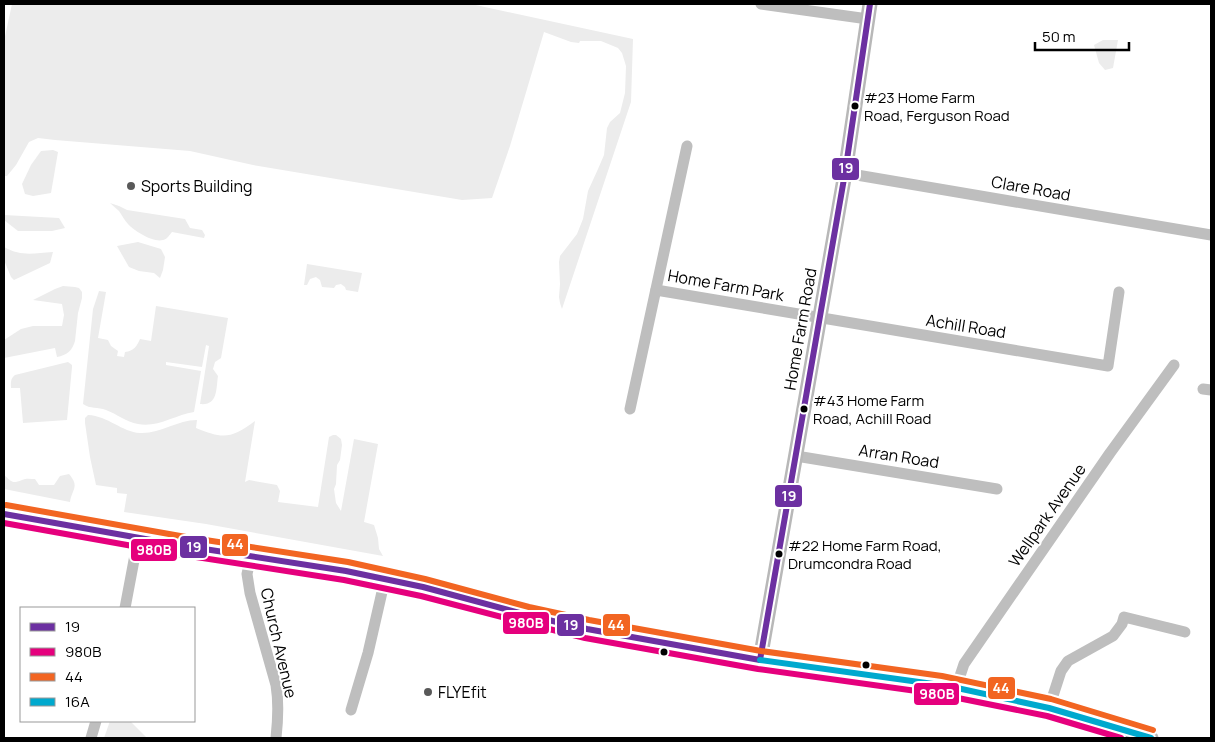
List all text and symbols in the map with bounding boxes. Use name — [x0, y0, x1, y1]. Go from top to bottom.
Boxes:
scale bar — [1035, 20, 1129, 52]
text: 50 m — [1042, 26, 1076, 47]
place label: #23 Home Farm Road, Ferguson Road — [864, 87, 1010, 126]
marker: #23 Home Farm Road, Ferguson Road — [850, 101, 860, 111]
line badge: 19 — [831, 157, 860, 181]
text: 19 — [839, 158, 853, 177]
street label: Clare Road — [990, 170, 1072, 206]
place label: Sports Building — [141, 175, 253, 197]
marker: Sports Building — [125, 180, 137, 192]
street label: Home Farm Park — [666, 264, 787, 306]
street label: Home Farm Road — [778, 266, 822, 392]
street label: Achill Road — [924, 309, 1008, 343]
place label: #43 Home Farm Road, Achill Road — [813, 390, 931, 429]
marker: #43 Home Farm Road, Achill Road — [799, 404, 809, 414]
street label: Arran Road — [857, 439, 941, 473]
street label: Wellpark Avenue — [1003, 459, 1091, 571]
line badge: 19 — [774, 484, 803, 508]
text: 19 — [782, 486, 796, 505]
line badge: 44 — [221, 533, 249, 557]
text: 44 — [227, 534, 243, 553]
line badge: 19 — [179, 535, 208, 559]
place label: #22 Home Farm Road, Drumcondra Road — [788, 535, 942, 574]
text: 19 — [187, 537, 201, 556]
line badge: 980B — [130, 538, 178, 562]
text: 980B — [136, 540, 172, 559]
marker: #22 Home Farm Road, Drumcondra Road — [774, 549, 784, 559]
street label: Church Avenue — [256, 586, 302, 700]
legend — [20, 607, 195, 722]
line badge: 980B — [502, 611, 550, 635]
text: 980B — [508, 613, 544, 632]
line badge: 19 — [556, 613, 585, 637]
line badge: 44 — [602, 613, 631, 637]
text: 19 — [564, 615, 578, 634]
text: 44 — [608, 615, 624, 634]
text: 19 — [65, 616, 80, 637]
text: 980B — [65, 641, 101, 662]
unlabelled marker — [659, 647, 669, 657]
unlabelled marker — [861, 660, 871, 670]
text: 44 — [65, 666, 83, 687]
line badge: 44 — [987, 676, 1016, 700]
text: 44 — [993, 678, 1009, 697]
place label: FLYEfit — [438, 681, 487, 703]
line badge: 980B — [913, 682, 960, 706]
text: 980B — [919, 684, 955, 703]
marker: FLYEfit — [422, 686, 434, 698]
text: 16A — [65, 691, 90, 712]

